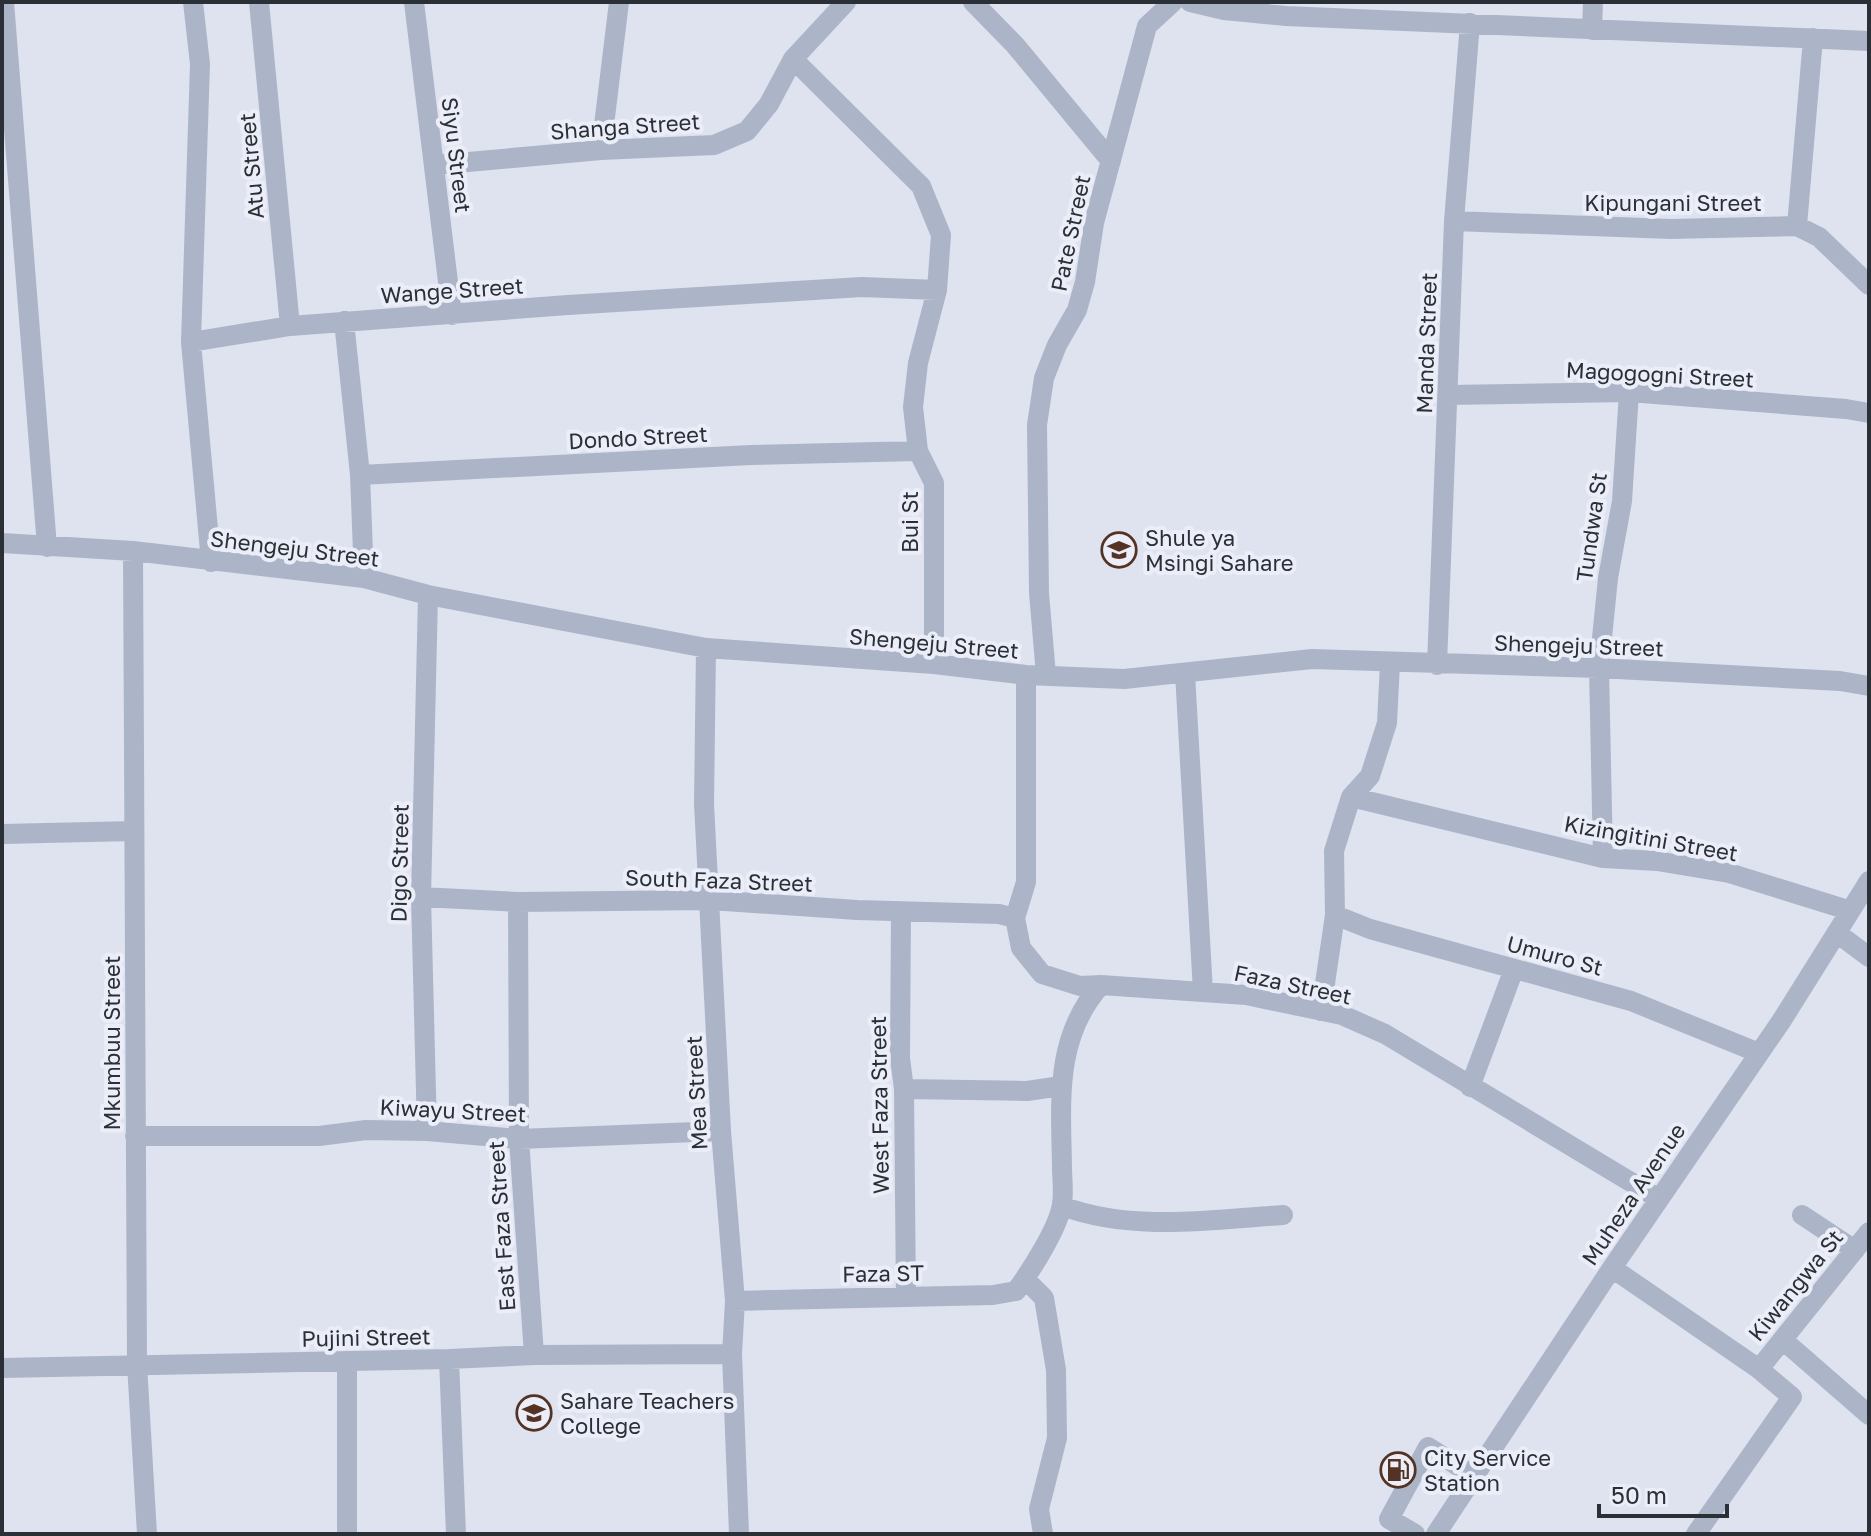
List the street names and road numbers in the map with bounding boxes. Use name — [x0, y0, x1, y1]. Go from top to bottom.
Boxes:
street label: Siyu Street — [437, 96, 477, 214]
street label: Shanga Street — [549, 107, 701, 145]
street label: Atu Street — [233, 112, 269, 220]
street label: Pate Street — [1044, 172, 1096, 294]
street label: Kipungani Street — [1584, 189, 1762, 216]
street label: Wange Street — [380, 272, 524, 308]
street label: Manda Street — [1410, 272, 1442, 414]
street label: Magogogni Street — [1565, 356, 1755, 392]
street label: Dondo Street — [568, 420, 708, 454]
street label: Tundwa St — [1570, 471, 1612, 583]
street label: Bui St — [896, 491, 923, 553]
street label: Shengeju Street — [209, 524, 381, 572]
street label: Shengeju Street — [848, 622, 1020, 664]
street label: Shengeju Street — [1494, 629, 1664, 661]
street label: Digo Street — [384, 803, 414, 923]
street label: Kizingitini Street — [1562, 809, 1740, 867]
street label: South Faza Street — [625, 863, 813, 897]
street label: Umuro St — [1504, 929, 1606, 981]
street label: Mkumbuu Street — [98, 956, 125, 1130]
street label: Faza Street — [1232, 958, 1354, 1010]
street label: West Faza Street — [864, 1016, 894, 1194]
street label: Mea Street — [680, 1035, 712, 1151]
street label: Kiwayu Street — [379, 1093, 527, 1127]
street label: Muheza Avenue — [1576, 1118, 1690, 1270]
street label: East Faza Street — [482, 1140, 520, 1312]
street label: Kiwangwa St — [1742, 1224, 1848, 1346]
street label: Faza ST — [842, 1259, 924, 1287]
street label: Pujini Street — [301, 1322, 431, 1352]

